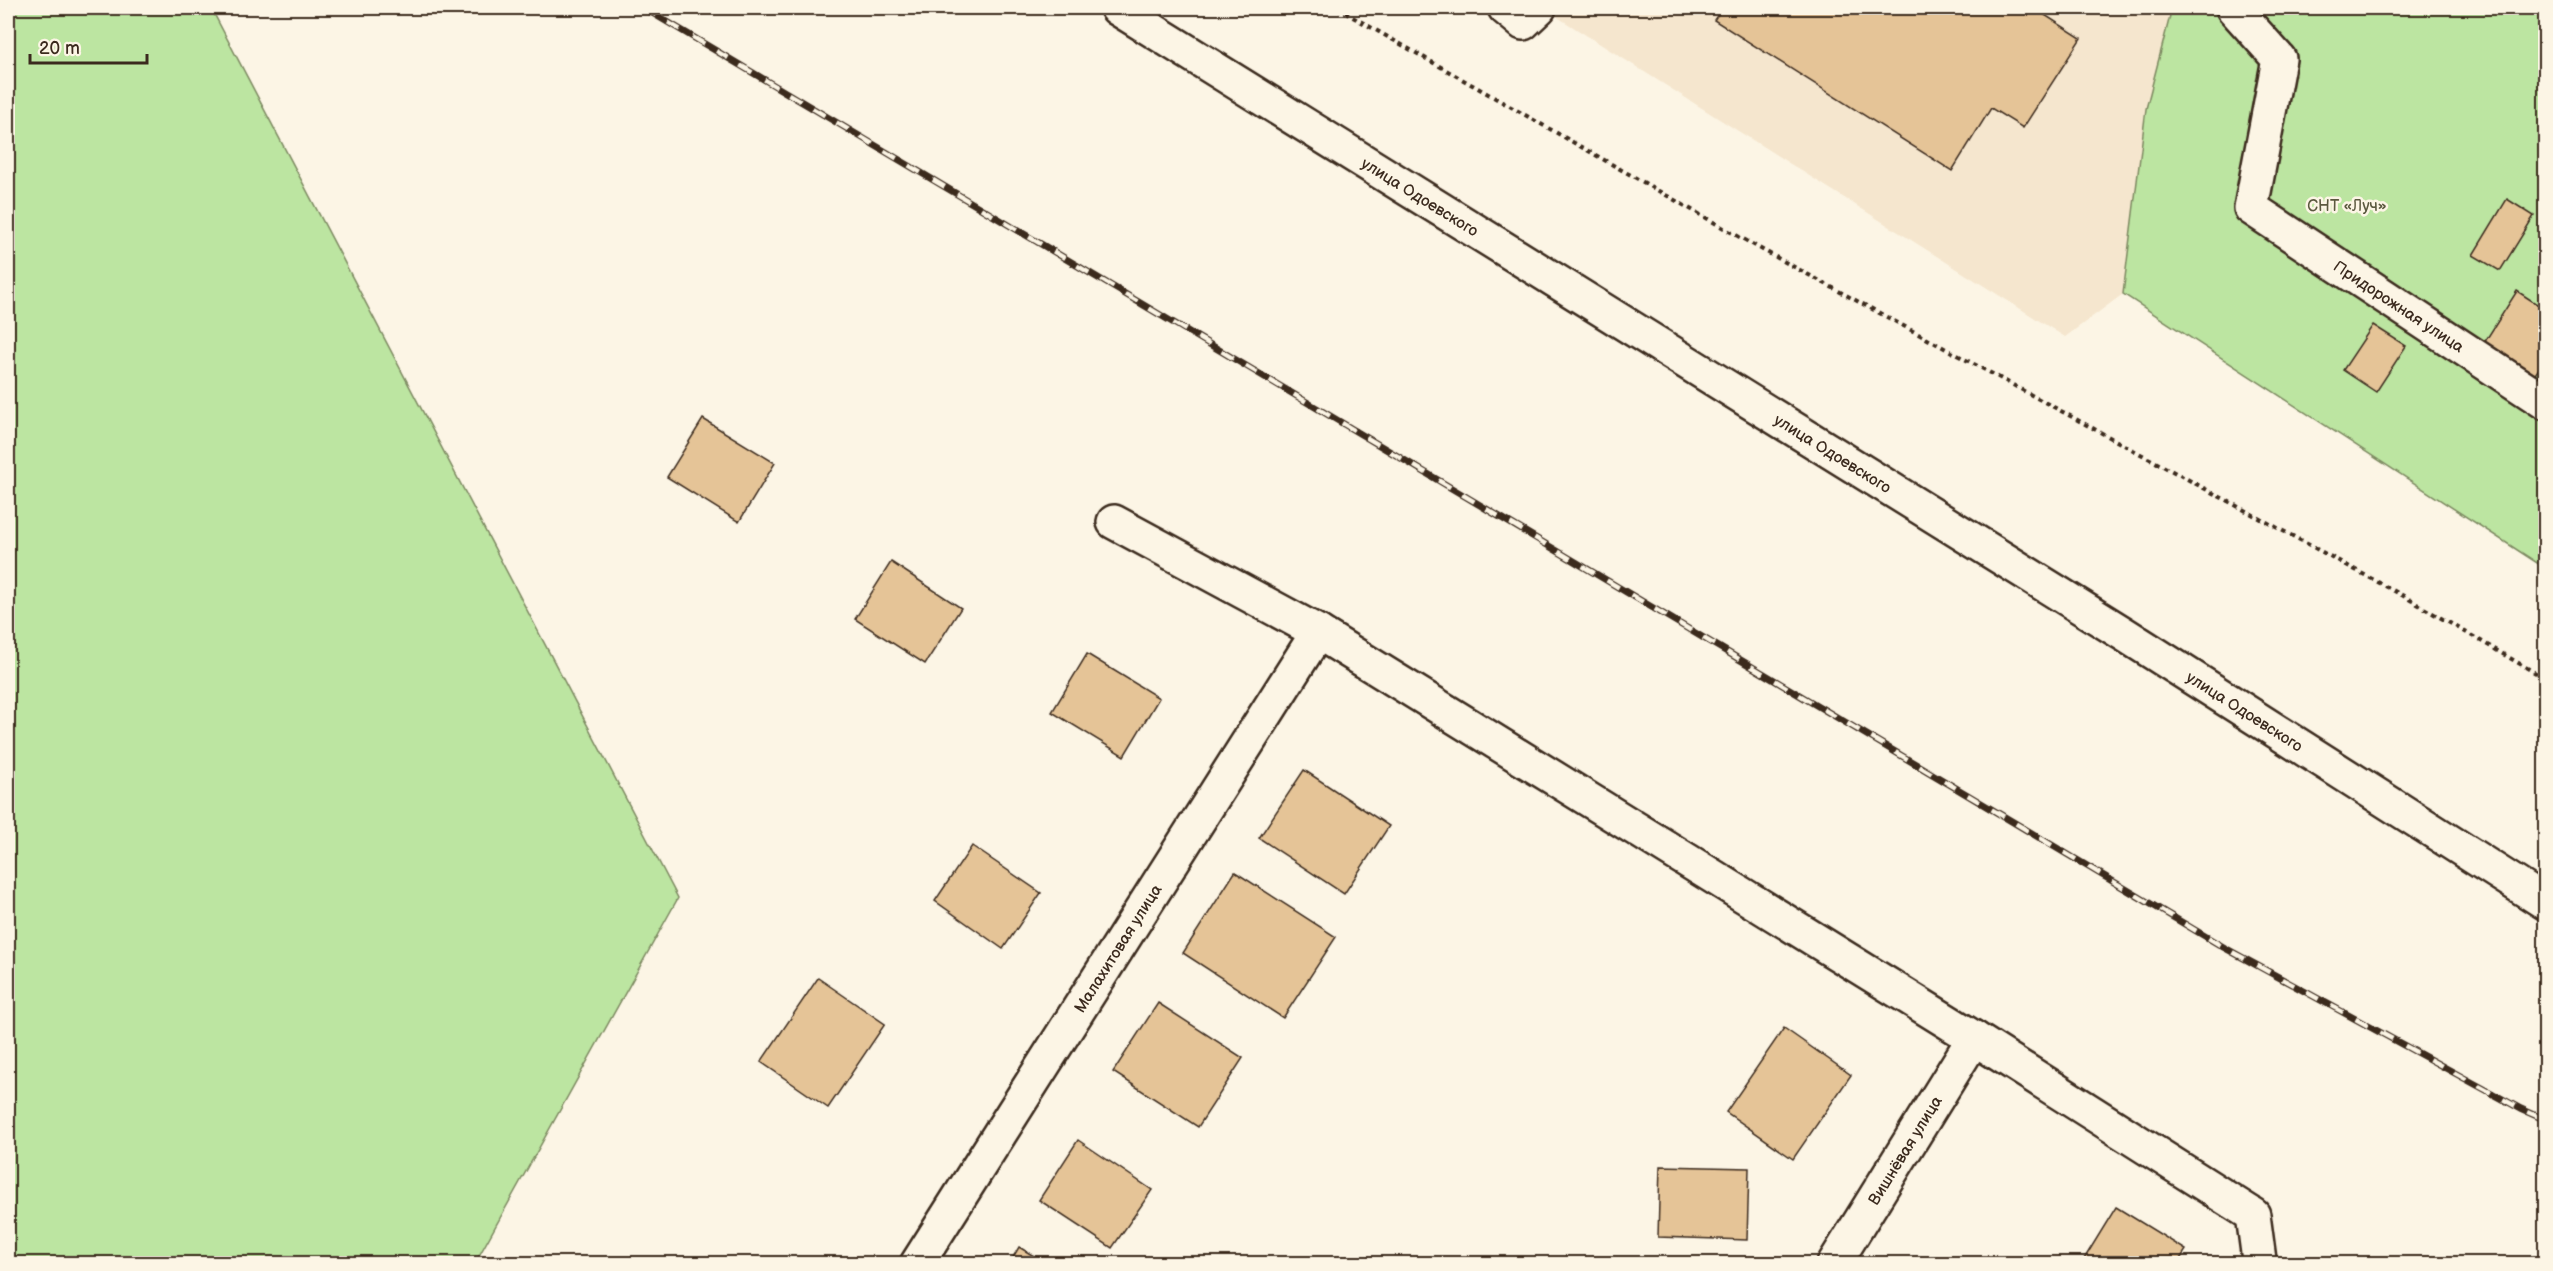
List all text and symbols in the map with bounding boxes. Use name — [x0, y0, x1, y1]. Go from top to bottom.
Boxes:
scale bar — [30, 27, 147, 65]
text: 20 m — [39, 38, 80, 59]
street label: улица Одоевского — [1357, 154, 1481, 241]
park label: СНТ «Луч» — [2307, 197, 2387, 216]
street label: Придорожная улица — [2330, 257, 2468, 357]
street label: улица Одоевского — [1770, 411, 1894, 498]
street label: улица Одоевского — [2182, 668, 2306, 756]
street label: Малахитовая улица — [1071, 881, 1167, 1017]
street label: Вишнёвая улица — [1865, 1092, 1947, 1209]

